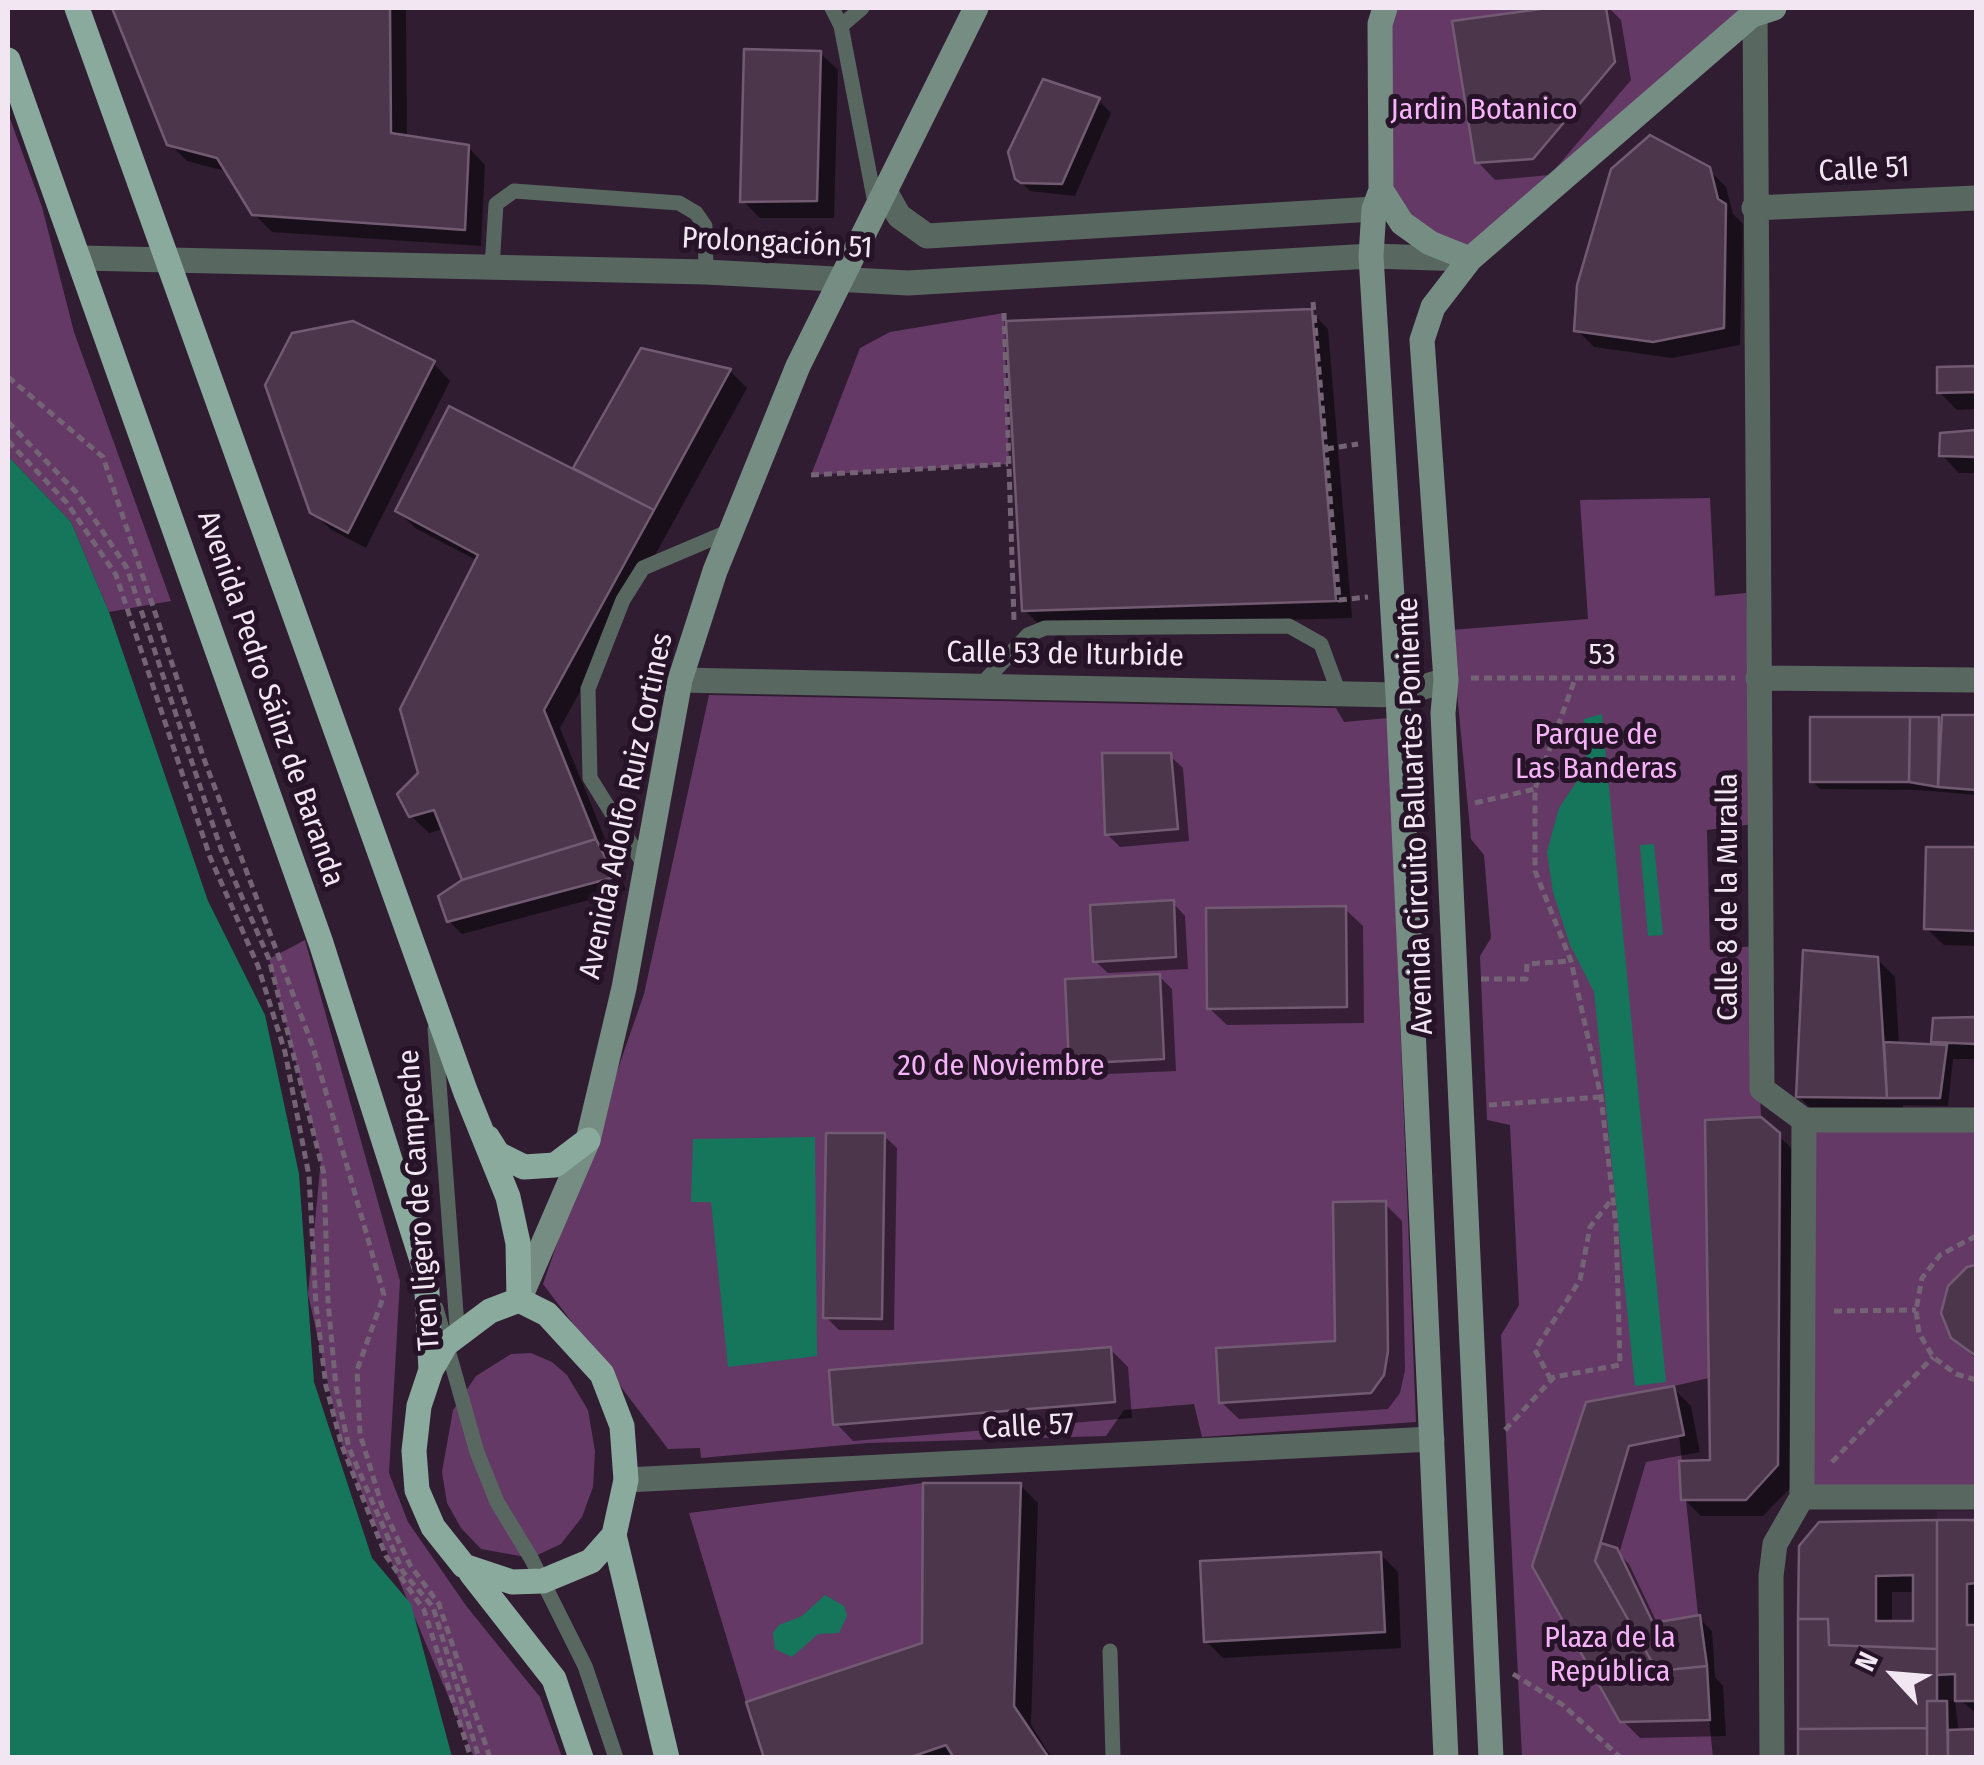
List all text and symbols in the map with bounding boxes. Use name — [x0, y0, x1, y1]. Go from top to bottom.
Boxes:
park label: Jardin Botanico — [1391, 93, 1577, 129]
street label: Calle 51 — [1818, 150, 1910, 190]
street label: Prolongación 51 — [681, 221, 873, 267]
street label: Avenida Pedro Sáinz de Baranda — [189, 506, 351, 892]
street label: Avenida Circuito Baluartes Poniente — [1390, 597, 1442, 1035]
street label: Avenida Adolfo Ruiz Cortines — [573, 630, 681, 982]
street label: Calle 53 de Iturbide — [946, 635, 1184, 675]
street label: 53 — [1588, 638, 1616, 674]
park label: Parque de Las Banderas — [1515, 718, 1677, 788]
street label: Calle 8 de la Muralla — [1711, 773, 1747, 1021]
street label: Tren ligero de Campeche — [392, 1048, 448, 1352]
park label: 20 de Noviembre — [898, 1049, 1104, 1085]
street label: Calle 57 — [981, 1407, 1075, 1447]
park label: Plaza de la República — [1544, 1621, 1676, 1692]
north arrow — [1844, 1625, 1944, 1725]
text: N — [1848, 1647, 1885, 1676]

